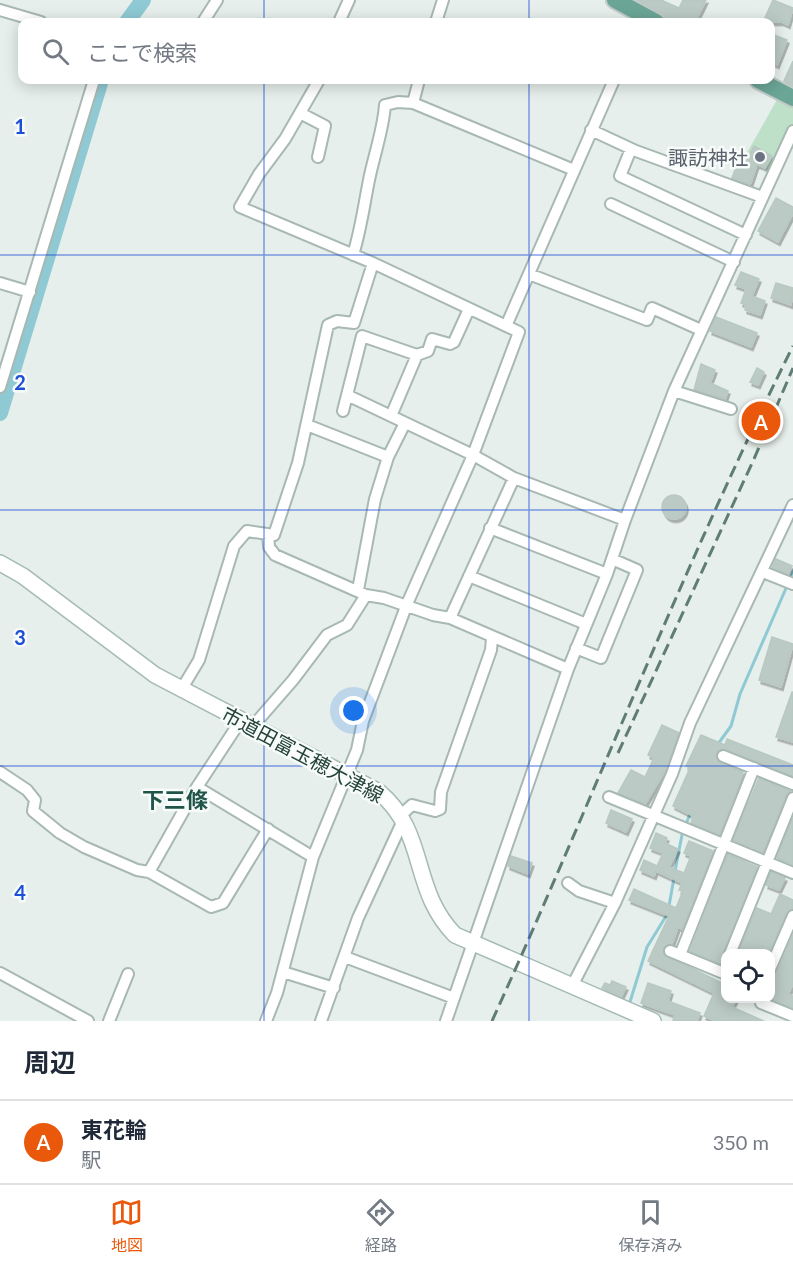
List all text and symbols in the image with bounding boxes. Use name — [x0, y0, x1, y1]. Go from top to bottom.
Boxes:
search box — [18, 18, 775, 84]
icon: search — [39, 35, 72, 68]
text: ここで検索 — [87, 39, 197, 66]
text: 1 — [14, 114, 26, 138]
place label: 諏訪神社 — [668, 145, 748, 169]
marker: 諏訪神社 — [753, 150, 767, 164]
text: 2 — [14, 370, 26, 394]
pin: A — [742, 398, 780, 444]
text: 3 — [14, 625, 26, 649]
your location — [339, 696, 368, 725]
street label: 市道田富玉穂大津線 — [218, 701, 388, 807]
district label: 下三條 — [142, 786, 208, 813]
text: 4 — [14, 880, 26, 904]
map controls — [721, 949, 775, 1003]
button: locate — [721, 949, 775, 1003]
text: 周辺 — [24, 1046, 76, 1078]
text: 東花輪 — [81, 1116, 147, 1143]
text: A — [37, 1130, 50, 1154]
text: 350 m — [713, 1130, 769, 1154]
text: 駅 — [81, 1147, 101, 1171]
tab: 地図 — [110, 1196, 143, 1256]
tab: 経路 — [364, 1196, 397, 1256]
tab: 保存済み — [618, 1196, 682, 1256]

